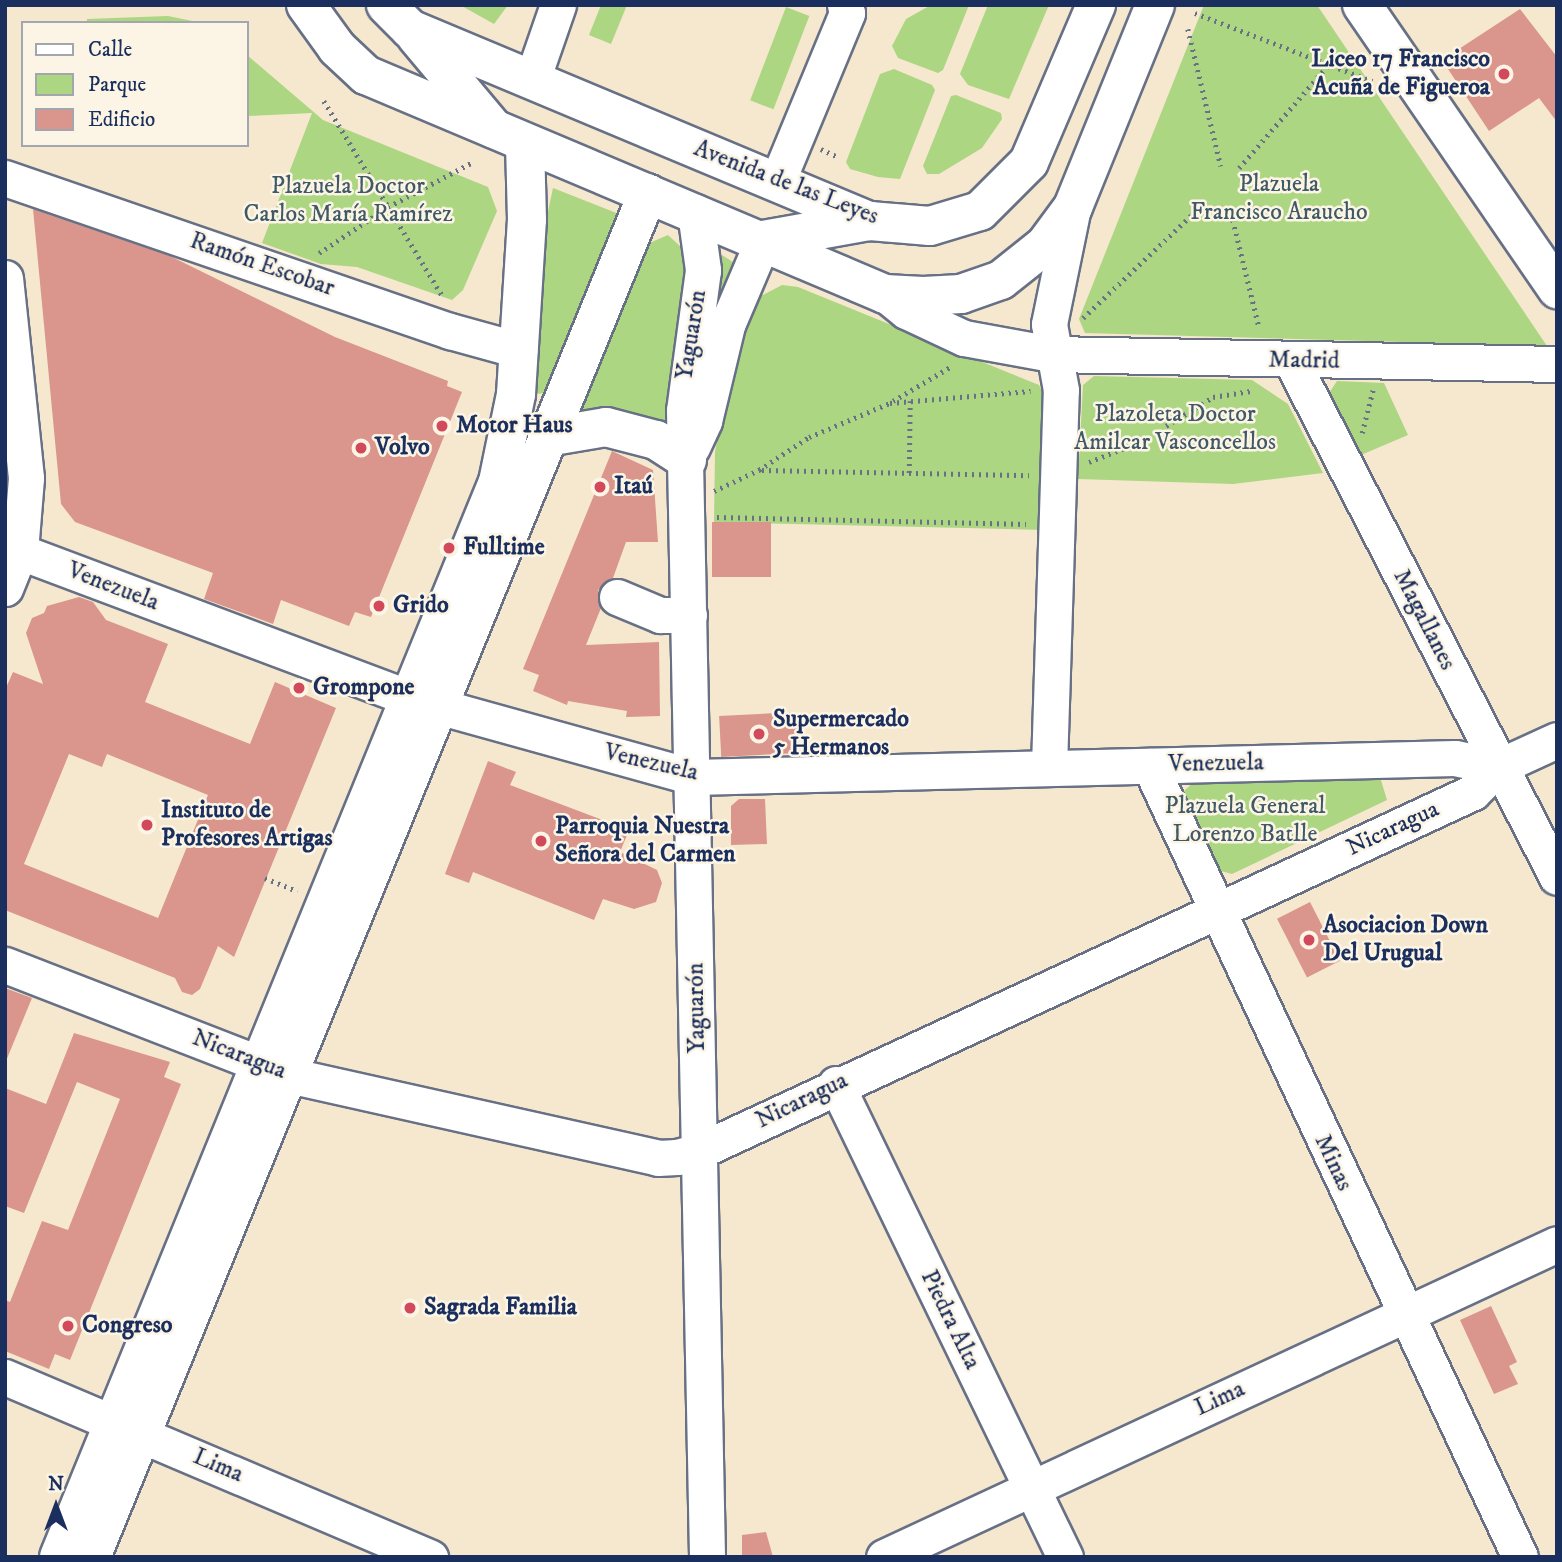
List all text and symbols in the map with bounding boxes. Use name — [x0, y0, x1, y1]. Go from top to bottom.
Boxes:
legend — [21, 21, 248, 147]
text: Calle — [88, 37, 132, 63]
place label: Liceo 17 Francisco Acuña de Figueroa — [1311, 46, 1490, 102]
marker: Liceo 17 Francisco Acuña de Figueroa — [1496, 66, 1512, 82]
text: Parque — [88, 72, 146, 98]
text: Edificio — [88, 107, 155, 133]
street label: Avenida de las Leyes — [690, 135, 882, 231]
park label: Plazuela Francisco Araucho — [1190, 171, 1368, 227]
park label: Plazuela Doctor Carlos María Ramírez — [243, 173, 453, 229]
street label: Ramón Escobar — [186, 227, 338, 303]
street label: Yaguarón — [671, 288, 713, 382]
street label: Madrid — [1268, 346, 1340, 376]
park label: Plazoleta Doctor Amilcar Vasconcellos — [1074, 401, 1276, 457]
place label: Motor Haus — [456, 412, 573, 440]
marker: Motor Haus — [434, 418, 450, 434]
place label: Volvo — [375, 434, 430, 462]
marker: Volvo — [353, 440, 369, 456]
place label: Itaú — [614, 473, 653, 501]
marker: Itaú — [592, 479, 608, 495]
place label: Fulltime — [463, 534, 545, 562]
marker: Fulltime — [441, 540, 457, 556]
street label: Venezuela — [63, 556, 163, 618]
street label: Magallanes — [1386, 565, 1462, 675]
place label: Grido — [393, 592, 449, 620]
marker: Grido — [371, 598, 387, 614]
place label: Grompone — [313, 674, 415, 702]
marker: Grompone — [291, 680, 307, 696]
place label: Supermercado 5 Hermanos — [773, 706, 909, 762]
marker: Supermercado 5 Hermanos — [751, 726, 767, 742]
street label: Venezuela — [601, 738, 701, 788]
street label: Venezuela — [1168, 749, 1264, 779]
park label: Plazuela General Lorenzo Batlle — [1164, 793, 1326, 849]
street label: Nicaragua — [1342, 795, 1444, 863]
place label: Instituto de Profesores Artigas — [161, 797, 333, 853]
place label: Parroquia Nuestra Señora del Carmen — [555, 813, 736, 869]
marker: Instituto de Profesores Artigas — [139, 817, 155, 833]
marker: Parroquia Nuestra Señora del Carmen — [533, 833, 549, 849]
place label: Asociacion Down Del Urugual — [1323, 912, 1488, 968]
marker: Asociacion Down Del Urugual — [1301, 932, 1317, 948]
street label: Yaguarón — [682, 963, 712, 1053]
street label: Nicaragua — [188, 1024, 290, 1086]
street label: Nicaragua — [751, 1066, 853, 1136]
street label: Minas — [1308, 1130, 1358, 1196]
street label: Piedra Alta — [914, 1266, 986, 1374]
place label: Sagrada Familia — [424, 1294, 577, 1322]
marker: Sagrada Familia — [402, 1300, 418, 1316]
place label: Congreso — [82, 1312, 172, 1340]
marker: Congreso — [60, 1318, 76, 1334]
street label: Lima — [1190, 1375, 1250, 1423]
street label: Lima — [189, 1443, 247, 1489]
north arrow — [21, 1471, 91, 1541]
text: N — [48, 1473, 64, 1496]

